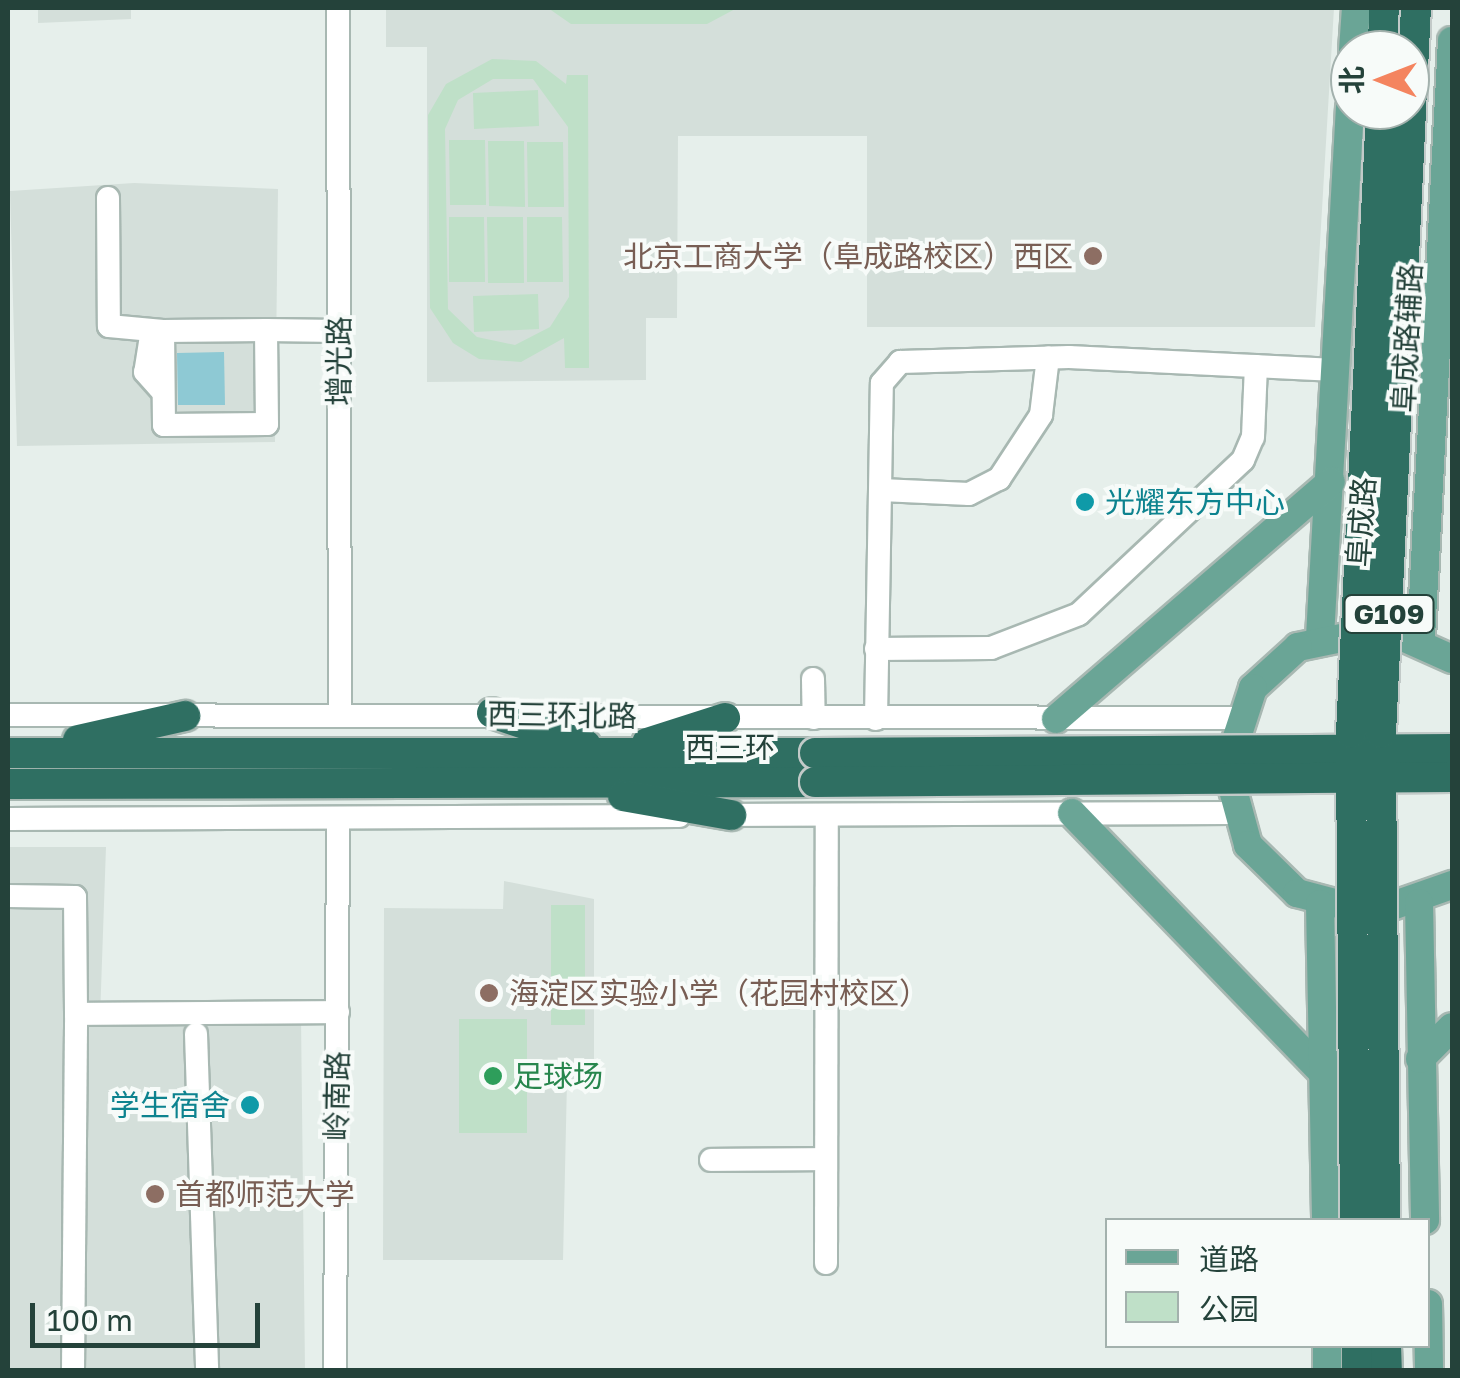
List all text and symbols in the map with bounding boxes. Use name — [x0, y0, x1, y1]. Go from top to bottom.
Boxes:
north arrow — [1330, 30, 1430, 130]
text: 北 — [1335, 66, 1368, 94]
place label: 北京工商大学（阜成路校区）西区 — [623, 238, 1073, 274]
marker: 北京工商大学（阜成路校区）西区 — [1082, 245, 1104, 267]
street label: 阜成路辅路 — [1385, 262, 1429, 414]
street label: 增光路 — [321, 316, 357, 406]
street label: 阜成路 — [1340, 476, 1382, 568]
place label: 光耀东方中心 — [1105, 484, 1285, 520]
marker: 光耀东方中心 — [1074, 491, 1096, 513]
road number: G109 — [1342, 591, 1436, 637]
street label: 西三环北路 — [487, 696, 637, 734]
street label: 西三环 — [685, 729, 775, 765]
place label: 海淀区实验小学（花园村校区） — [509, 975, 929, 1011]
marker: 海淀区实验小学（花园村校区） — [478, 982, 500, 1004]
street label: 岭南路 — [318, 1051, 356, 1141]
place label: 足球场 — [513, 1058, 603, 1094]
marker: 足球场 — [482, 1065, 504, 1087]
place label: 学生宿舍 — [110, 1087, 230, 1123]
marker: 学生宿舍 — [239, 1094, 261, 1116]
place label: 首都师范大学 — [175, 1176, 355, 1212]
marker: 首都师范大学 — [144, 1183, 166, 1205]
legend — [1105, 1218, 1430, 1348]
text: 道路 — [1199, 1241, 1259, 1277]
scale bar — [35, 1283, 265, 1345]
text: 公园 — [1199, 1291, 1259, 1327]
text: 100 m — [47, 1302, 133, 1338]

